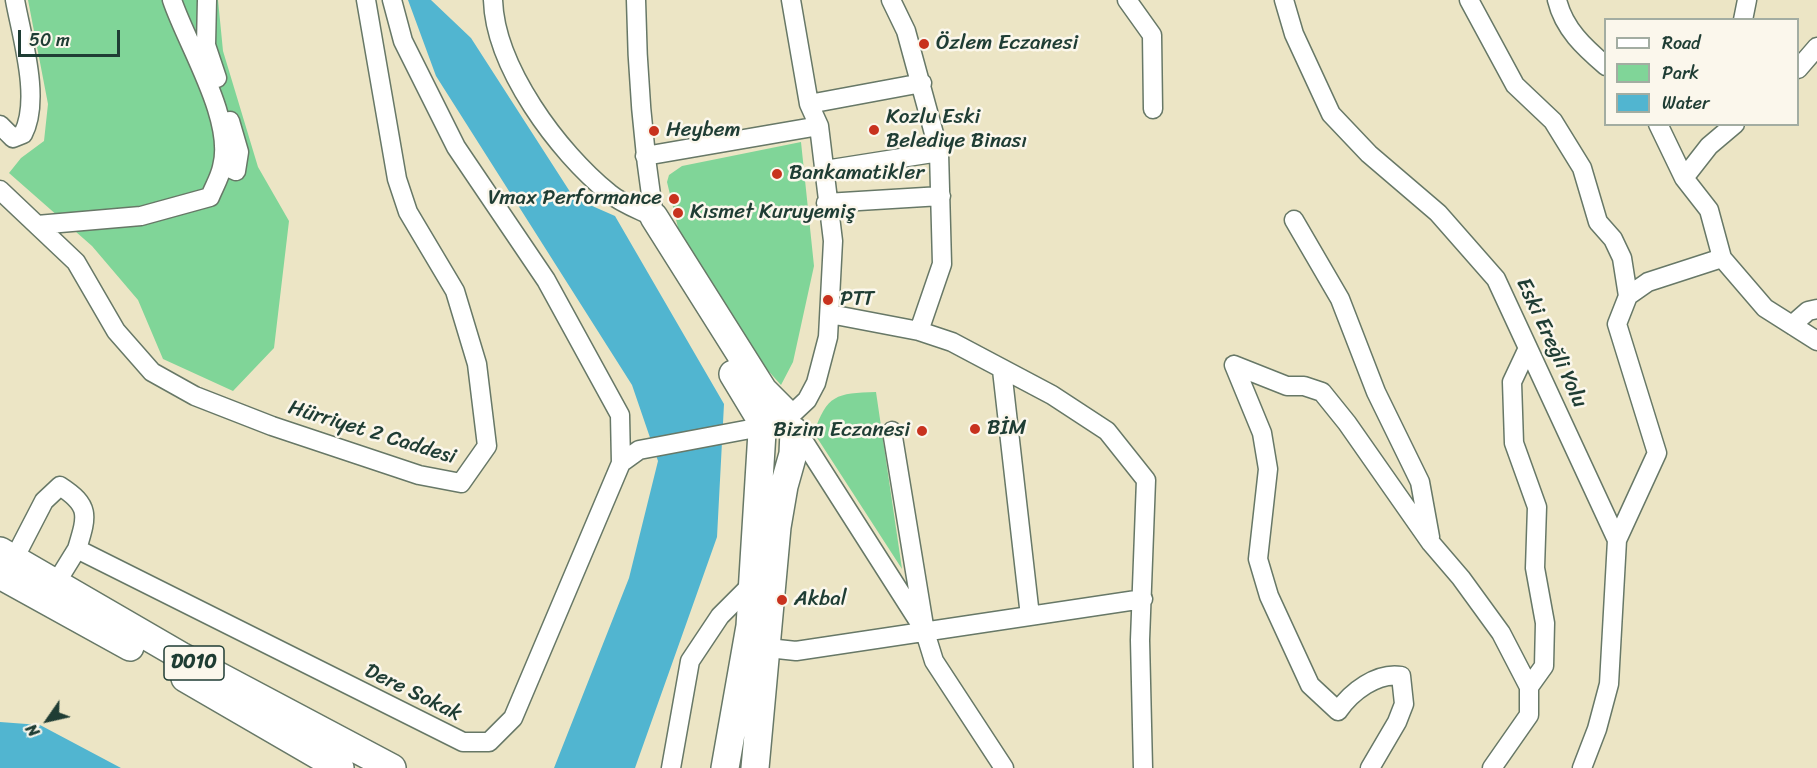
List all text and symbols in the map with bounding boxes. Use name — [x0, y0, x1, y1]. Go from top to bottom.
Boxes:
scale bar — [21, 18, 123, 56]
legend — [1604, 18, 1799, 126]
text: 50 m — [29, 24, 70, 56]
text: Road — [1662, 27, 1701, 59]
place label: Özlem Eczanesi — [936, 31, 1078, 57]
marker: Özlem Eczanesi — [917, 37, 931, 51]
text: Park — [1662, 57, 1699, 89]
text: Water — [1662, 87, 1709, 119]
place label: Kozlu Eski Belediye Binası — [886, 105, 1027, 155]
place label: Heybem — [666, 118, 741, 144]
marker: Kozlu Eski Belediye Binası — [867, 123, 881, 137]
marker: Heybem — [647, 124, 661, 138]
place label: Bankamatikler — [789, 161, 924, 187]
marker: Bankamatikler — [770, 167, 784, 181]
place label: Vmax Performance — [488, 186, 662, 212]
marker: Vmax Performance — [667, 192, 681, 206]
place label: Kısmet Kuruyemiş — [690, 200, 856, 226]
marker: Kısmet Kuruyemiş — [671, 206, 685, 220]
street label: Eski Ereğli Yolu — [1510, 274, 1592, 412]
place label: PTT — [840, 287, 874, 313]
marker: PTT — [821, 293, 835, 307]
street label: Hürriyet 2 Caddesi — [285, 396, 459, 470]
place label: BİM — [987, 416, 1027, 442]
place label: Bizim Eczanesi — [773, 418, 910, 444]
marker: BİM — [968, 422, 982, 436]
marker: Bizim Eczanesi — [915, 424, 929, 438]
place label: Akbal — [794, 587, 847, 613]
marker: Akbal — [775, 593, 789, 607]
road number: D010 — [164, 646, 224, 680]
street label: Dere Sokak — [360, 659, 466, 727]
north arrow — [18, 690, 78, 750]
text: N — [18, 718, 48, 743]

